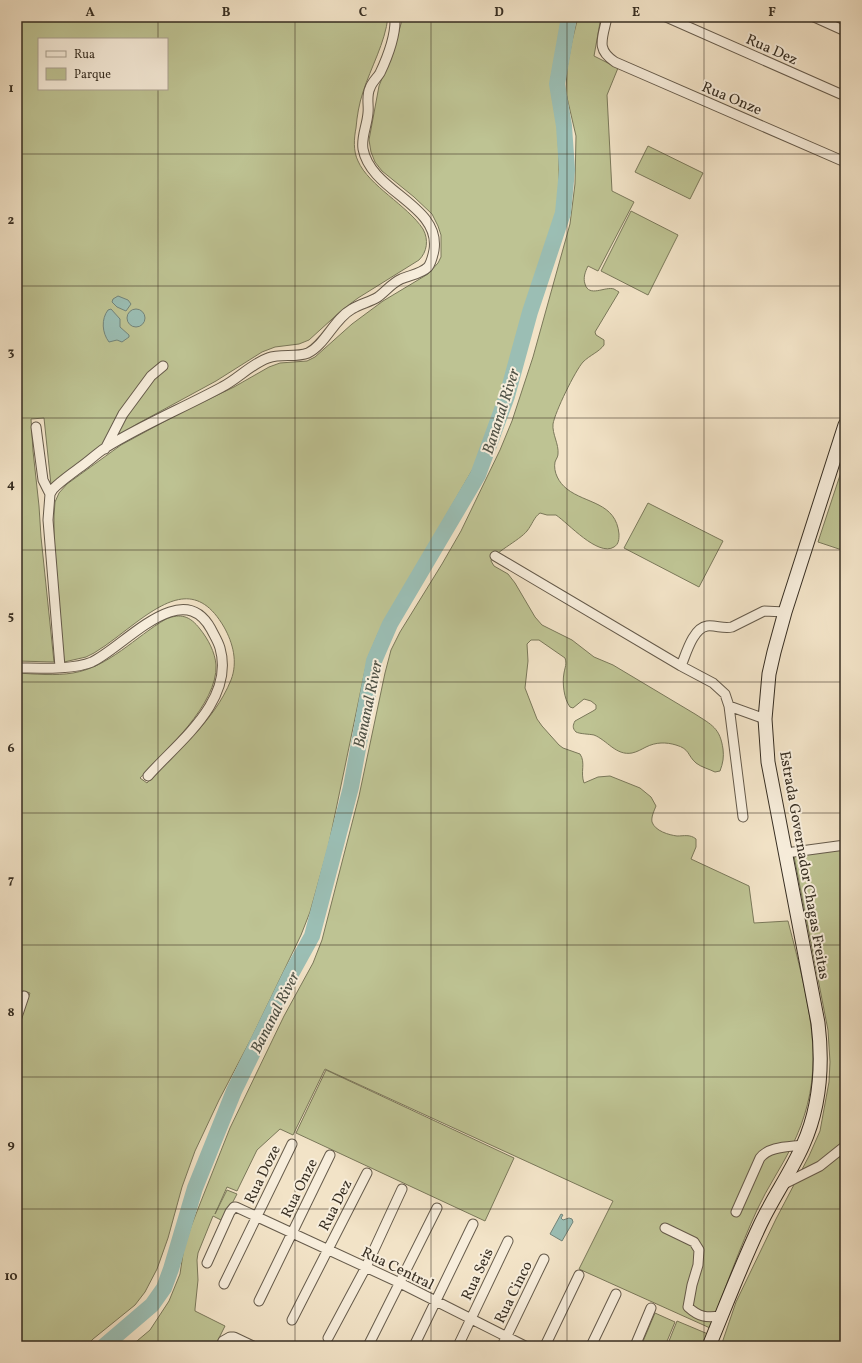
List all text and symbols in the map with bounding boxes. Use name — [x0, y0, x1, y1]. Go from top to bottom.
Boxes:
text: A — [85, 4, 95, 22]
text: B — [222, 4, 231, 22]
text: C — [359, 4, 367, 22]
text: D — [494, 4, 504, 22]
text: E — [632, 4, 640, 22]
text: F — [768, 4, 776, 22]
street label: Rua Dez — [742, 30, 801, 71]
legend — [38, 38, 168, 90]
text: Rua — [74, 47, 95, 63]
text: Parque — [74, 67, 111, 83]
street label: Rua Onze — [698, 77, 765, 122]
text: 1 — [8, 80, 14, 98]
text: 2 — [8, 212, 15, 230]
text: 3 — [8, 344, 15, 362]
water label: Bananal River — [478, 365, 526, 457]
text: 4 — [7, 476, 15, 494]
text: 5 — [8, 608, 14, 626]
water label: Bananal River — [349, 658, 389, 750]
text: 6 — [7, 740, 15, 758]
street label: Estrada Governador Chagas Freitas — [773, 750, 834, 981]
text: 7 — [8, 872, 14, 890]
water label: Bananal River — [246, 967, 306, 1058]
text: 8 — [7, 1004, 15, 1022]
text: 9 — [7, 1136, 15, 1154]
street label: Rua Doze — [240, 1142, 287, 1207]
street label: Rua Onze — [277, 1155, 324, 1222]
street label: Rua Dez — [315, 1177, 358, 1235]
street label: Rua Central — [357, 1243, 437, 1296]
street label: Rua Seis — [457, 1245, 500, 1304]
street label: Rua Cinco — [490, 1258, 539, 1327]
text: 10 — [4, 1268, 18, 1286]

